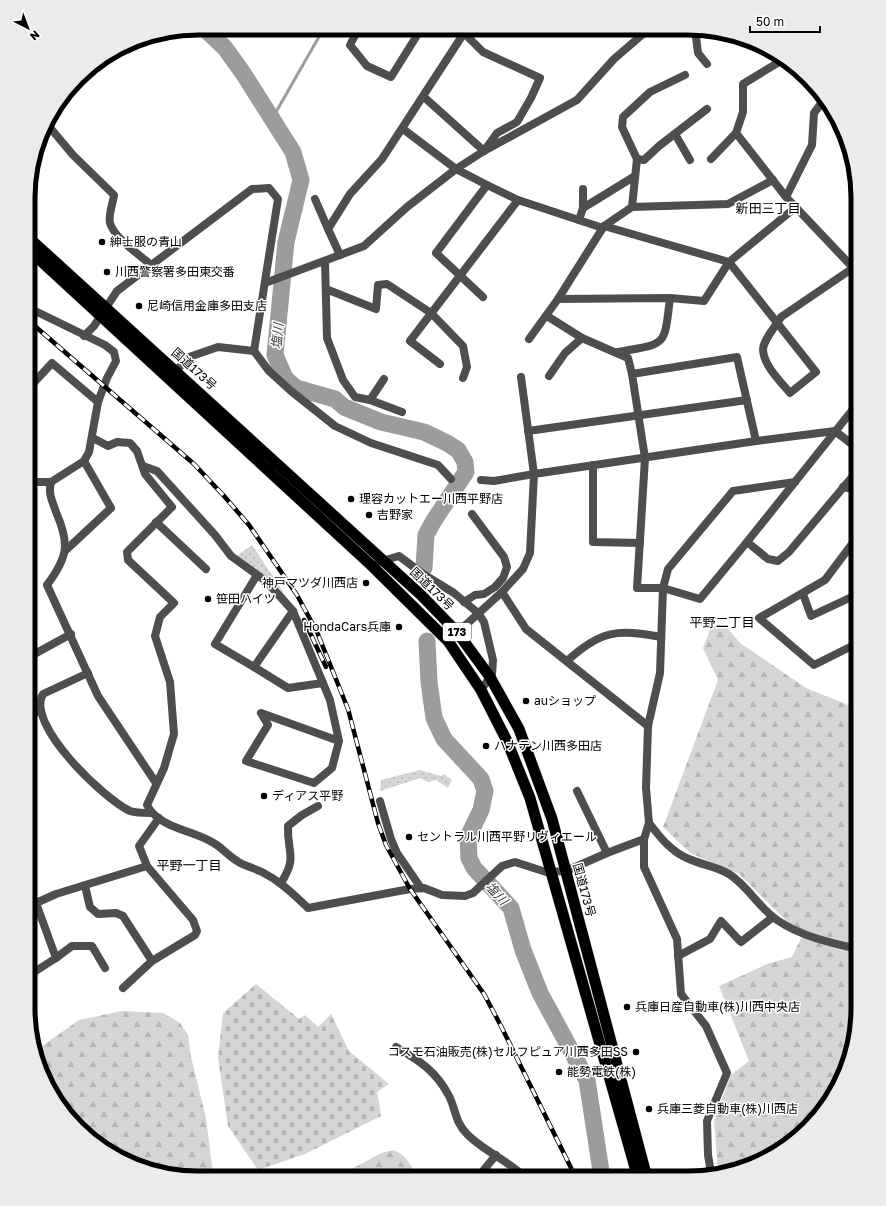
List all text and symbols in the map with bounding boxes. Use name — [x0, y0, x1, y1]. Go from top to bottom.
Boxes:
north arrow — [8, 8, 48, 48]
scale bar — [750, 8, 820, 34]
text: 50 m — [756, 14, 784, 29]
text: N — [28, 28, 42, 43]
district label: 新田三丁目 — [735, 200, 801, 216]
place label: 紳士服の青山 — [110, 234, 182, 249]
marker: 紳士服の青山 — [97, 237, 107, 247]
place label: 川西警察署多田東交番 — [115, 264, 235, 279]
marker: 川西警察署多田東交番 — [102, 267, 112, 277]
place label: 尼崎信用金庫多田支店 — [147, 298, 267, 313]
marker: 尼崎信用金庫多田支店 — [134, 301, 144, 311]
water label: 塩川 — [268, 320, 286, 350]
street label: 国道173号 — [169, 345, 220, 393]
place label: 理容カットエー川西平野店 — [359, 491, 503, 506]
marker: 理容カットエー川西平野店 — [346, 494, 356, 504]
place label: 吉野家 — [377, 507, 413, 522]
marker: 吉野家 — [364, 510, 374, 520]
street label: 国道173号 — [407, 564, 457, 613]
place label: 神戸マツダ川西店 — [262, 575, 358, 590]
marker: 神戸マツダ川西店 — [361, 578, 371, 588]
place label: 笹田ハイツ — [216, 591, 276, 606]
marker: 笹田ハイツ — [203, 594, 213, 604]
district label: 平野二丁目 — [689, 614, 755, 630]
place label: HondaCars兵庫 — [303, 619, 391, 634]
marker: HondaCars兵庫 — [394, 622, 404, 632]
road number: 173 — [443, 623, 471, 641]
place label: auショップ — [534, 693, 596, 708]
marker: auショップ — [521, 696, 531, 706]
place label: ハナテン川西多田店 — [494, 738, 602, 753]
marker: ハナテン川西多田店 — [481, 741, 491, 751]
place label: ディアス平野 — [272, 788, 343, 803]
marker: ディアス平野 — [259, 791, 269, 801]
place label: セントラル川西平野リヴィエール — [417, 829, 597, 844]
marker: セントラル川西平野リヴィエール — [404, 832, 414, 842]
district label: 平野一丁目 — [156, 857, 222, 873]
street label: 国道173号 — [570, 861, 599, 918]
water label: 塩川 — [482, 878, 513, 909]
place label: 兵庫日産自動車(株)川西中央店 — [635, 999, 800, 1014]
marker: 兵庫日産自動車(株)川西中央店 — [622, 1002, 632, 1012]
place label: コスモ石油販売(株)セルフピュア川西多田SS — [388, 1044, 628, 1059]
marker: コスモ石油販売(株)セルフピュア川西多田SS — [631, 1047, 641, 1057]
place label: 能勢電鉄(株) — [567, 1064, 636, 1079]
marker: 能勢電鉄(株) — [554, 1067, 564, 1077]
place label: 兵庫三菱自動車(株)川西店 — [657, 1101, 798, 1116]
marker: 兵庫三菱自動車(株)川西店 — [644, 1104, 654, 1114]

